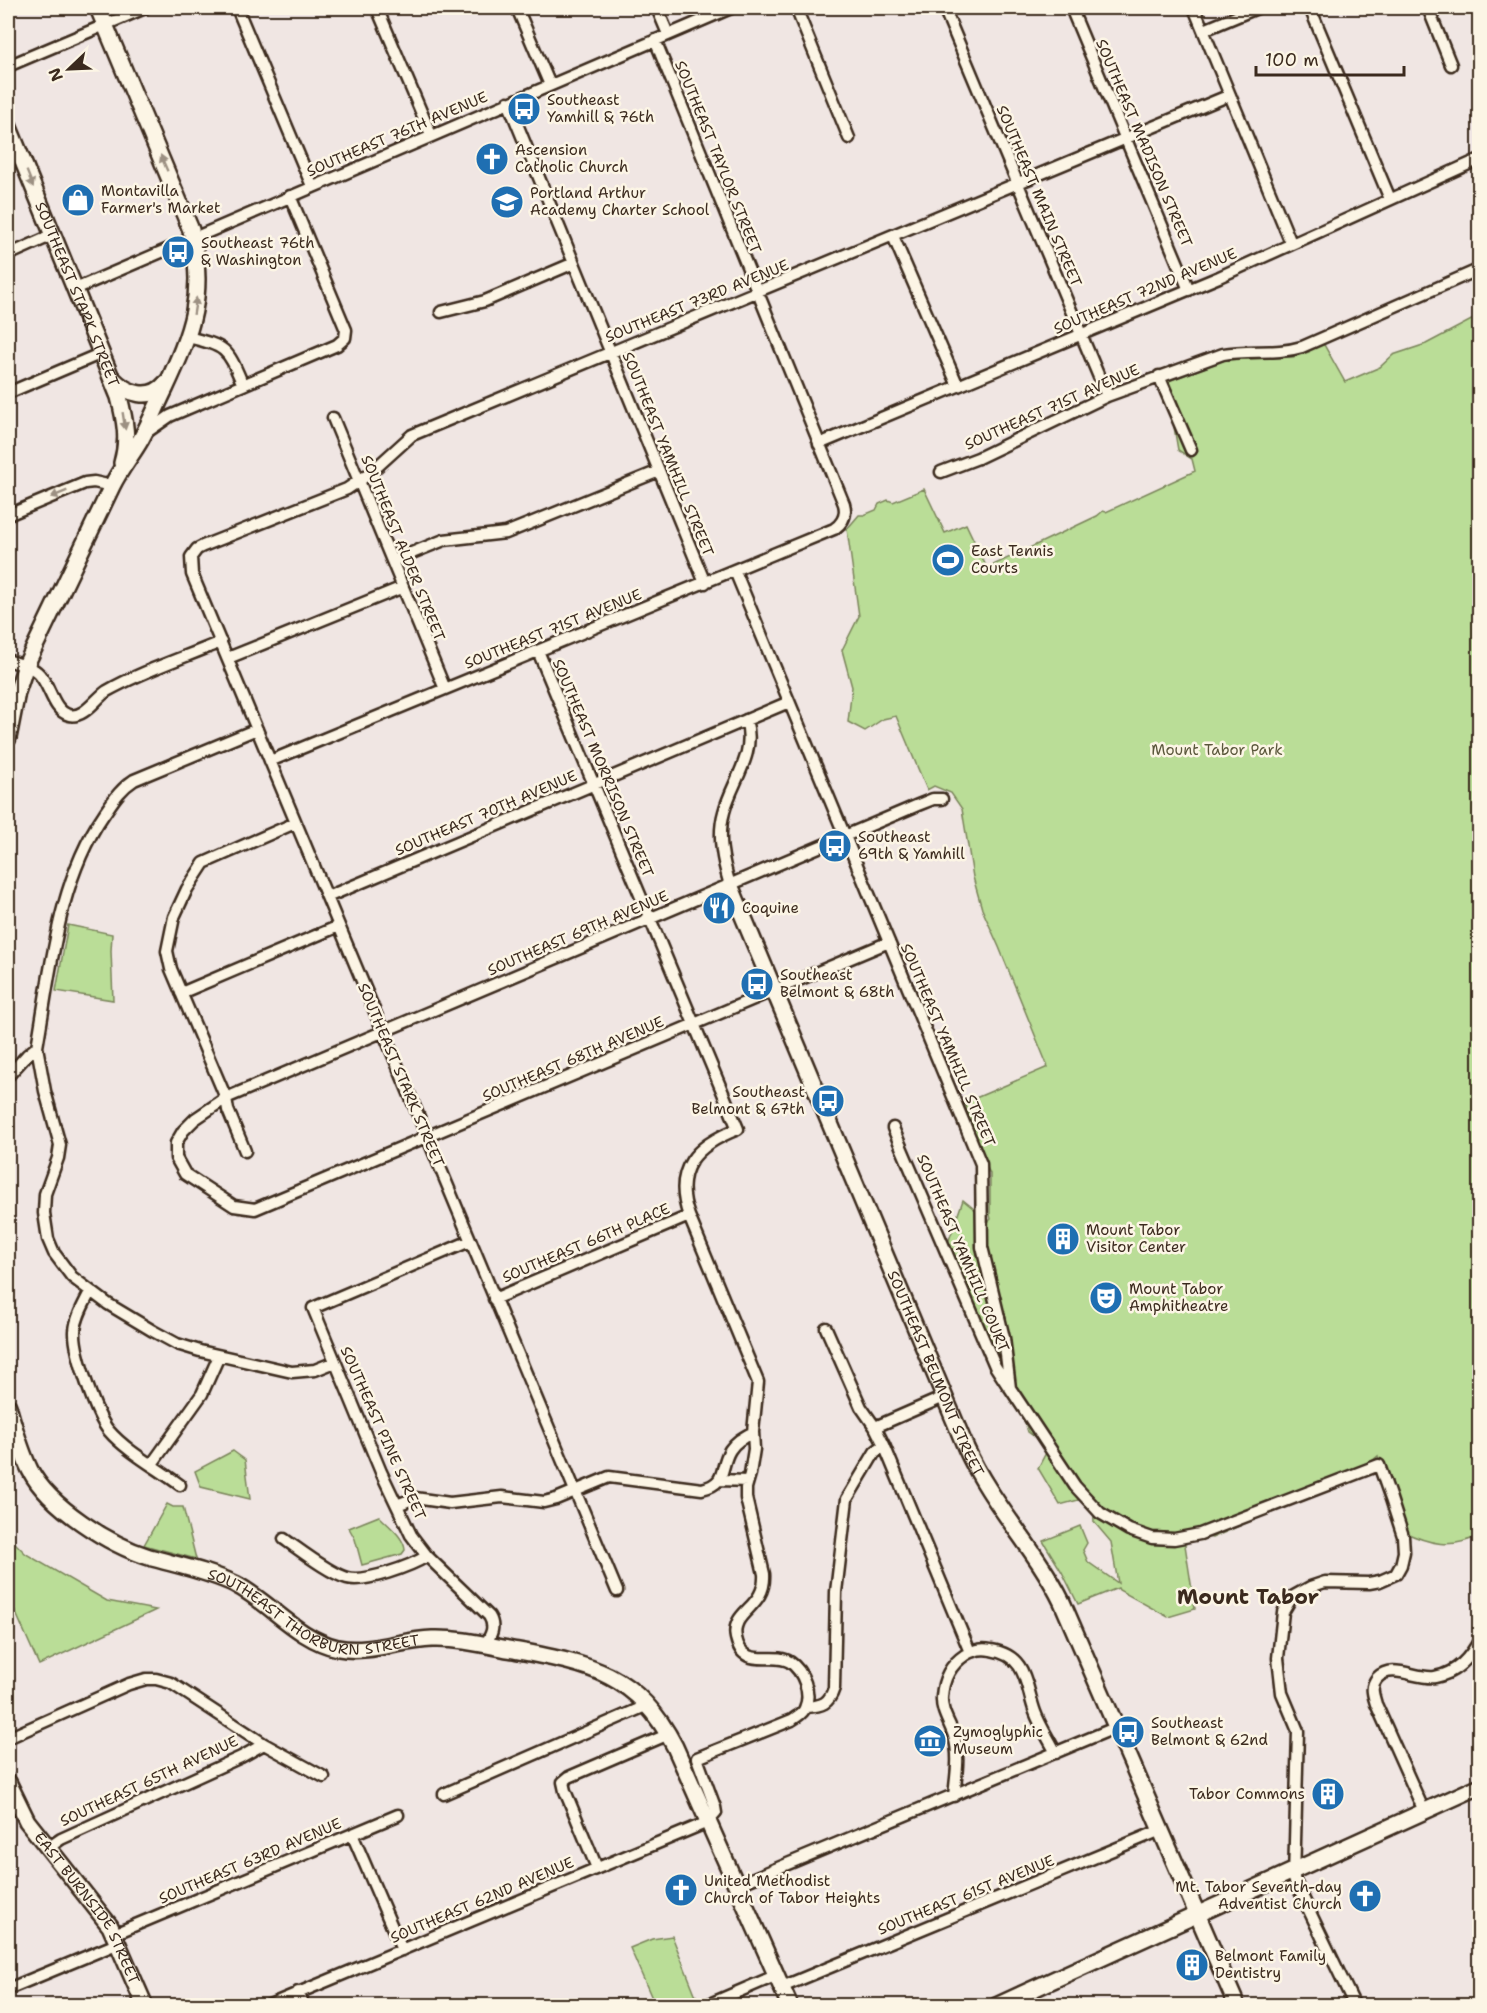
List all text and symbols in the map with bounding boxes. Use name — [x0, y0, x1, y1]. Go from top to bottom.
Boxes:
street label: SOUTHEAST MADISON STREET — [1091, 36, 1197, 250]
north arrow — [39, 39, 99, 99]
scale bar — [1256, 39, 1404, 77]
text: 100 m — [1265, 48, 1319, 72]
street label: SOUTHEAST TAYLOR STREET — [670, 58, 766, 256]
text: N — [44, 65, 68, 85]
street label: SOUTHEAST 76TH AVENUE — [303, 87, 491, 181]
place label: Southeast Yamhill & 76th — [547, 90, 654, 127]
bus stop icon: Southeast Yamhill & 76th — [506, 91, 542, 127]
street label: SOUTHEAST MAIN STREET — [992, 102, 1086, 290]
place label: Ascension Catholic Church — [515, 140, 628, 177]
church icon: Ascension Catholic Church — [474, 141, 510, 177]
one-way arrow — [159, 154, 168, 172]
one-way arrow — [26, 170, 35, 188]
place label: Montavilla Farmer's Market — [101, 181, 221, 218]
shop icon: Montavilla Farmer's Market — [60, 182, 96, 218]
place label: Portland Arthur Academy Charter School — [530, 183, 710, 220]
school or university icon: Portland Arthur Academy Charter School — [489, 184, 525, 220]
street label: SOUTHEAST STARK STREET — [30, 199, 124, 390]
place label: Southeast 76th & Washington — [201, 233, 315, 270]
bus stop icon: Southeast 76th & Washington — [160, 234, 196, 270]
street label: SOUTHEAST 72ND AVENUE — [1050, 243, 1240, 339]
street label: SOUTHEAST 73RD AVENUE — [602, 255, 792, 347]
one-way arrow — [191, 296, 200, 315]
street label: SOUTHEAST YAMHILL STREET — [618, 349, 718, 559]
street label: SOUTHEAST 71ST AVENUE — [961, 359, 1143, 455]
one-way arrow — [120, 412, 129, 431]
street label: SOUTHEAST ALDER STREET — [356, 452, 450, 644]
one-way arrow — [50, 490, 68, 499]
place label: East Tennis Courts — [971, 541, 1054, 578]
sports icon: East Tennis Courts — [930, 542, 966, 578]
street label: SOUTHEAST 71ST AVENUE — [461, 584, 645, 674]
street label: SOUTHEAST MORRISON STREET — [548, 656, 658, 880]
park label: Mount Tabor Park — [1151, 740, 1283, 760]
street label: SOUTHEAST 70TH AVENUE — [392, 766, 580, 860]
place label: Southeast 69th & Yamhill — [858, 827, 965, 864]
bus stop icon: Southeast 69th & Yamhill — [817, 828, 853, 864]
street label: SOUTHEAST 69TH AVENUE — [484, 886, 672, 980]
restaurant icon: Coquine — [701, 890, 737, 926]
place label: Coquine — [742, 898, 799, 918]
street label: SOUTHEAST YAMHILL STREET — [896, 940, 1000, 1150]
place label: Southeast Belmont & 68th — [780, 965, 895, 1002]
bus stop icon: Southeast Belmont & 68th — [739, 966, 775, 1002]
street label: SOUTHEAST STARK STREET — [353, 980, 449, 1170]
street label: SOUTHEAST 68TH AVENUE — [479, 1012, 667, 1106]
place label: Southeast Belmont & 67th — [692, 1082, 805, 1119]
bus stop icon: Southeast Belmont & 67th — [810, 1083, 846, 1119]
street label: SOUTHEAST YAMHILL COURT — [912, 1151, 1014, 1355]
street label: SOUTHEAST 66TH PLACE — [499, 1199, 673, 1287]
place label: Mount Tabor Visitor Center — [1086, 1220, 1186, 1257]
building icon: Mount Tabor Visitor Center — [1045, 1221, 1081, 1257]
street label: SOUTHEAST BELMONT STREET — [883, 1267, 989, 1480]
place label: Mount Tabor Amphitheatre — [1129, 1279, 1228, 1316]
theatre icon: Mount Tabor Amphitheatre — [1088, 1280, 1124, 1316]
street label: SOUTHEAST PINE STREET — [336, 1343, 430, 1523]
street label: SOUTHEAST THORBURN STREET — [205, 1564, 421, 1660]
district label: Mount Tabor — [1177, 1583, 1319, 1611]
place label: Southeast Belmont & 62nd — [1151, 1713, 1268, 1750]
bus stop icon: Southeast Belmont & 62nd — [1110, 1714, 1146, 1750]
place label: Zymoglyphic Museum — [953, 1722, 1043, 1759]
museum icon: Zymoglyphic Museum — [912, 1723, 948, 1759]
street label: SOUTHEAST 65TH AVENUE — [57, 1731, 241, 1831]
building icon: Tabor Commons — [1310, 1776, 1346, 1812]
place label: Tabor Commons — [1189, 1784, 1305, 1804]
street label: SOUTHEAST 63RD AVENUE — [156, 1813, 344, 1909]
street label: EAST BURNSIDE STREET — [30, 1828, 144, 1987]
street label: SOUTHEAST 61ST AVENUE — [875, 1850, 1057, 1940]
street label: SOUTHEAST 62ND AVENUE — [387, 1852, 577, 1948]
place label: United Methodist Church of Tabor Heights — [704, 1871, 880, 1908]
church icon: United Methodist Church of Tabor Heights — [663, 1872, 699, 1908]
place label: Mt. Tabor Seventh-day Adventist Church — [1175, 1877, 1342, 1914]
church icon: Mt. Tabor Seventh-day Adventist Church — [1347, 1878, 1383, 1914]
place label: Belmont Family Dentistry — [1215, 1946, 1326, 1983]
building icon: Belmont Family Dentistry — [1174, 1947, 1210, 1983]

